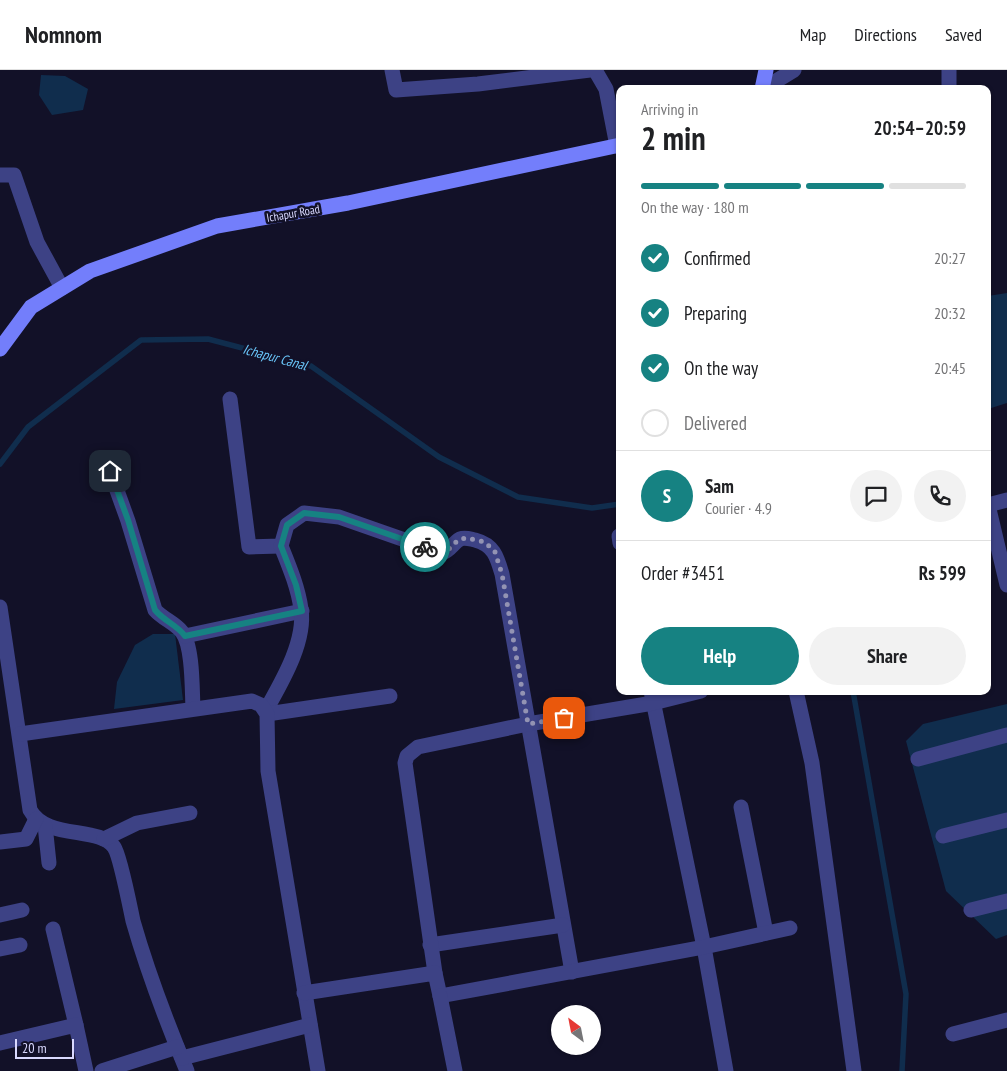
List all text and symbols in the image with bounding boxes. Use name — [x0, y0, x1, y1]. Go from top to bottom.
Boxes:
text: Nomnom — [25, 19, 102, 50]
text: Map — [800, 23, 826, 46]
text: Directions — [854, 23, 917, 46]
text: Saved — [945, 23, 982, 46]
text: Arriving in — [641, 99, 698, 119]
text: 20:54–20:59 — [873, 116, 966, 140]
text: 2 min — [641, 117, 706, 159]
text: On the way · 180 m — [641, 197, 749, 217]
street label: Ichapur Road — [265, 201, 321, 225]
icon: check — [641, 244, 669, 272]
text: Confirmed — [684, 246, 751, 270]
text: 20:27 — [934, 248, 966, 268]
icon: check — [641, 299, 669, 327]
text: Preparing — [684, 301, 747, 325]
text: 20:32 — [934, 303, 966, 323]
water label: Ichapur Canal — [241, 340, 311, 375]
icon: check — [641, 354, 669, 382]
text: On the way — [684, 356, 758, 380]
text: 20:45 — [934, 358, 966, 378]
text: Delivered — [684, 411, 747, 435]
pin — [89, 450, 131, 492]
icon: home — [96, 457, 124, 485]
button: chat — [850, 470, 902, 522]
button: phone — [914, 470, 966, 522]
text: Sam — [705, 474, 734, 498]
text: S — [663, 484, 671, 508]
text: Courier · 4.9 — [705, 498, 772, 518]
courier — [400, 522, 450, 572]
icon: bike — [411, 533, 439, 561]
text: Order #3451 — [641, 561, 725, 585]
text: Rs 599 — [919, 561, 966, 585]
button: Help — [641, 627, 799, 685]
button: Share — [809, 627, 966, 685]
pin — [543, 697, 585, 739]
icon: bag — [550, 704, 578, 732]
north arrow — [551, 1005, 601, 1055]
map controls — [551, 1005, 601, 1055]
scale bar — [15, 1036, 74, 1059]
text: 20 m — [22, 1039, 47, 1057]

